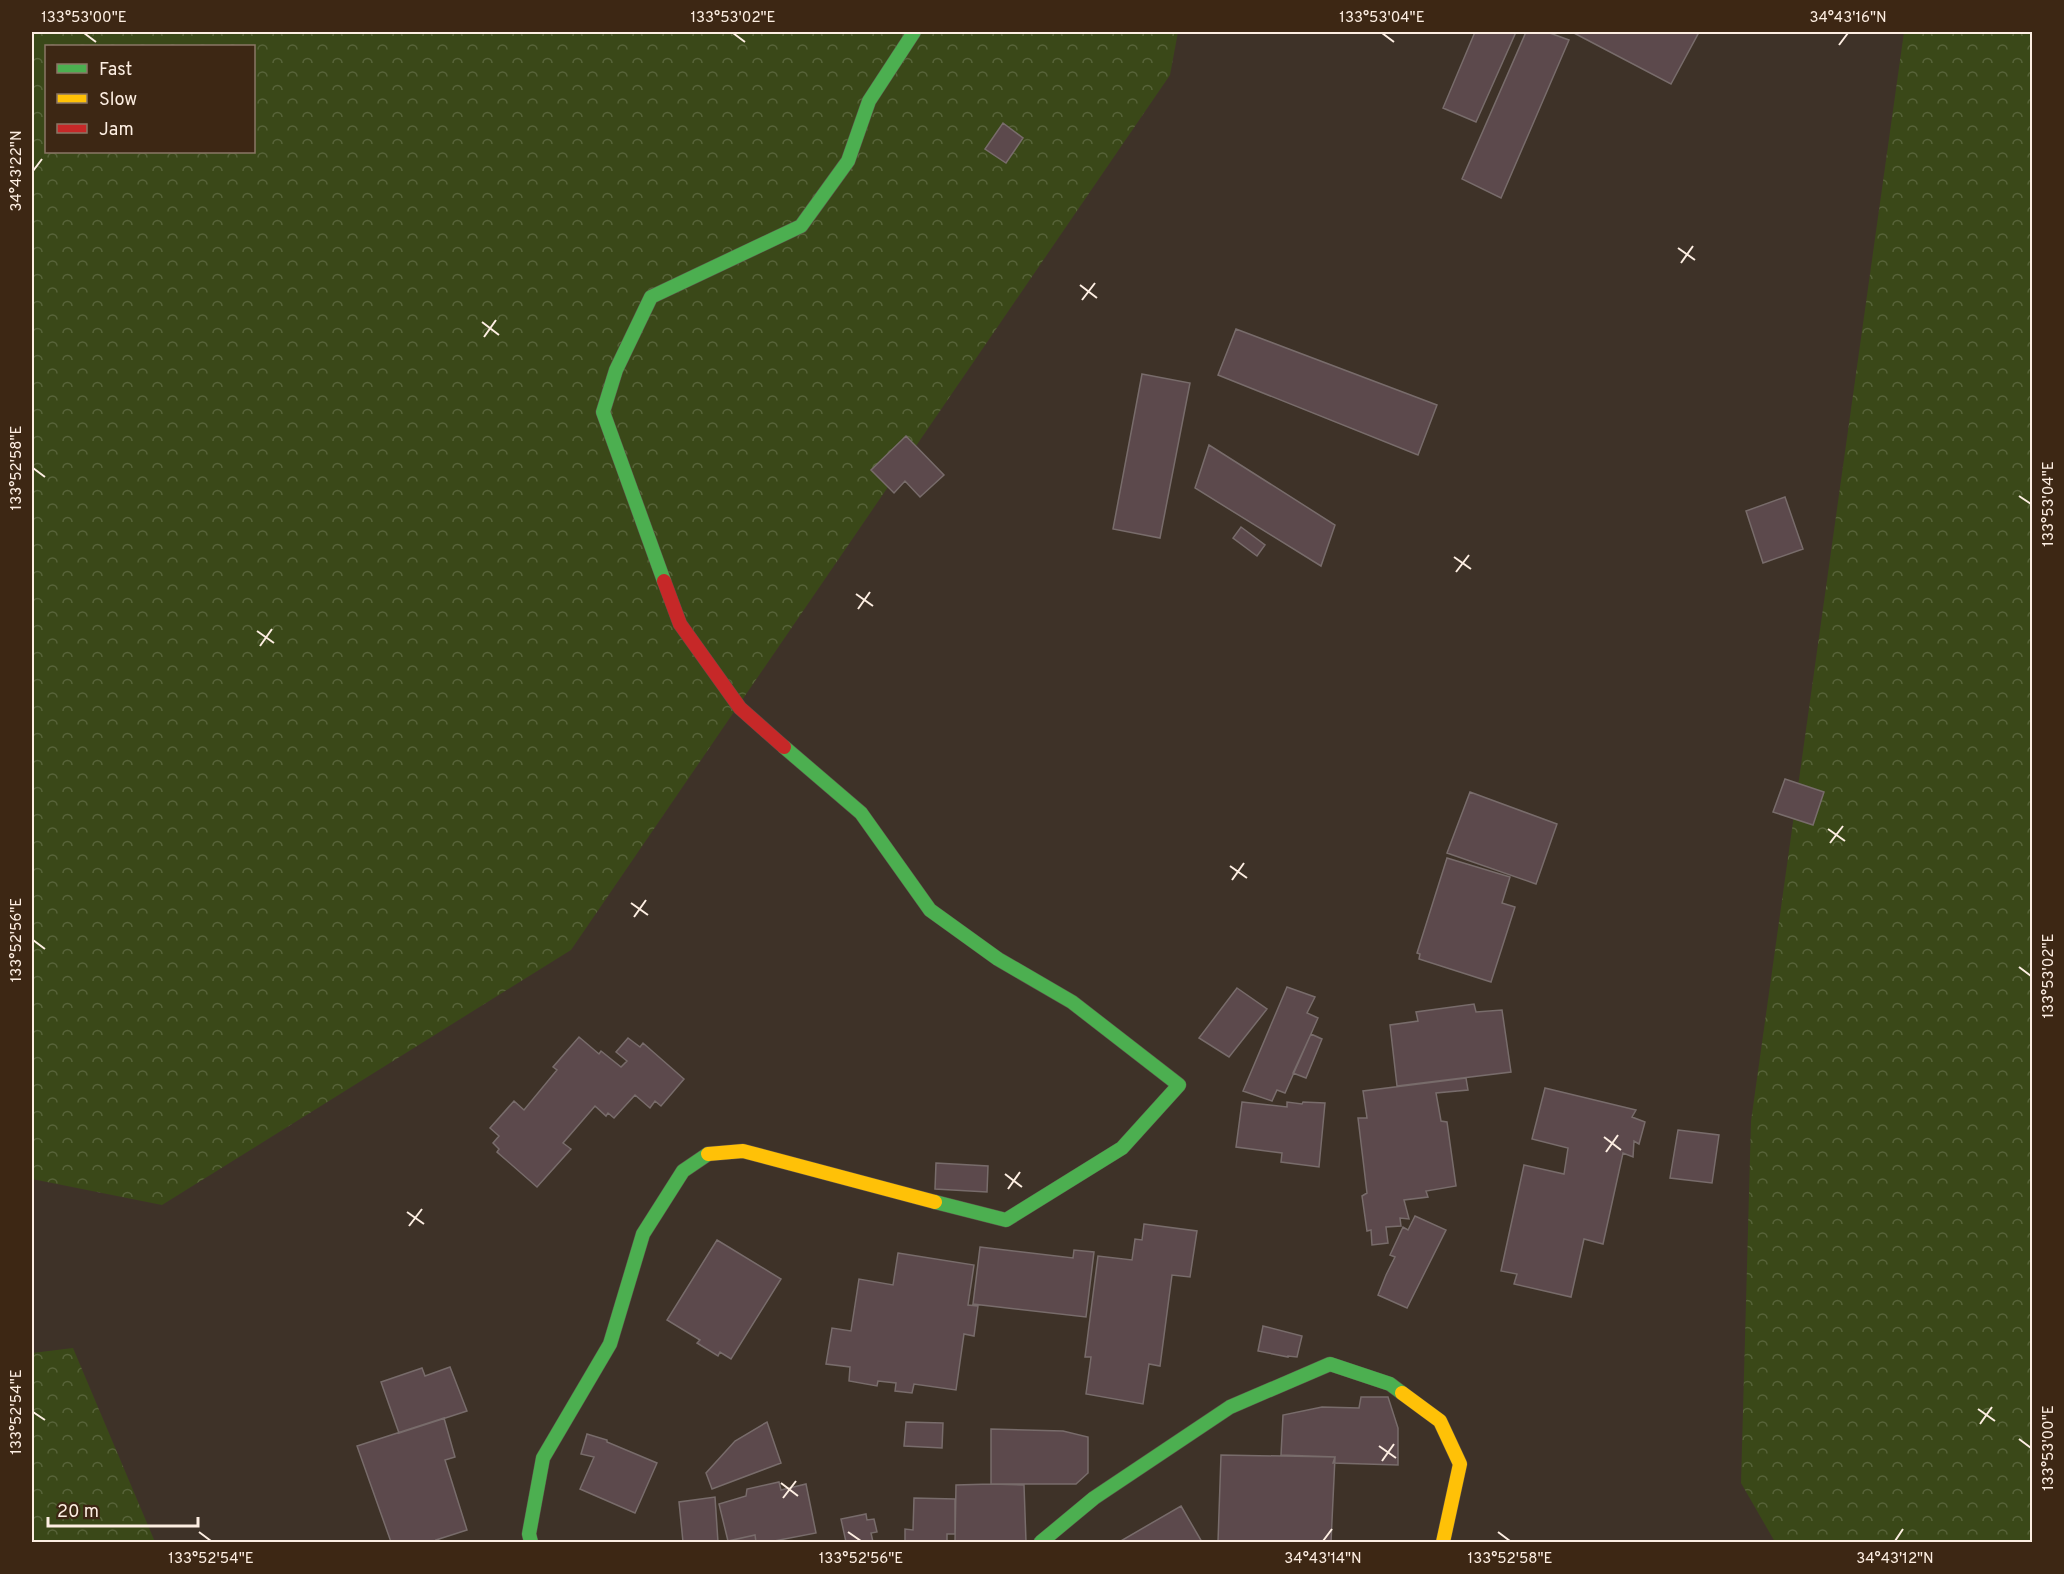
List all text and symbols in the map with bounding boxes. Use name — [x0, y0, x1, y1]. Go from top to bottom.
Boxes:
text: 133°53'00"E — [41, 9, 127, 28]
text: 133°53'02"E — [690, 9, 776, 28]
text: 133°53'04"E — [1339, 9, 1425, 28]
text: 34°43'16"N — [1809, 9, 1887, 28]
legend — [45, 45, 255, 153]
text: Fast — [99, 59, 132, 82]
text: Slow — [99, 89, 137, 112]
text: Jam — [99, 119, 134, 142]
text: 34°43'22"N — [8, 130, 27, 212]
text: 133°52'58"E — [8, 426, 27, 510]
text: 133°53'04"E — [2040, 461, 2059, 547]
text: 133°52'56"E — [8, 898, 27, 982]
text: 133°53'02"E — [2040, 933, 2059, 1019]
text: 133°52'54"E — [8, 1369, 27, 1455]
text: 133°53'00"E — [2040, 1405, 2059, 1491]
scale bar — [48, 1490, 198, 1528]
text: 20 m — [57, 1501, 99, 1524]
text: 133°52'54"E — [168, 1550, 254, 1569]
text: 133°52'56"E — [819, 1550, 903, 1569]
text: 34°43'14"N — [1284, 1550, 1362, 1569]
text: 133°52'58"E — [1468, 1550, 1552, 1569]
text: 34°43'12"N — [1856, 1550, 1934, 1569]

